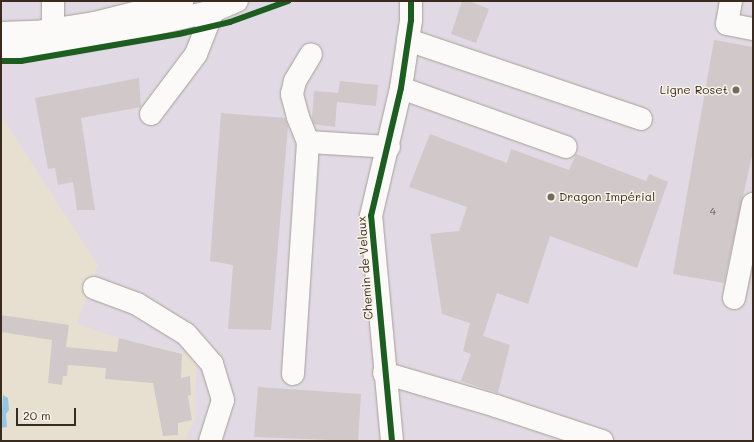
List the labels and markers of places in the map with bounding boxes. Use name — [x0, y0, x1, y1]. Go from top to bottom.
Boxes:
place label: Ligne Roset — [660, 83, 728, 97]
marker: Ligne Roset — [731, 85, 741, 95]
place label: Dragon Impérial — [559, 190, 655, 204]
marker: Dragon Impérial — [546, 192, 556, 202]

